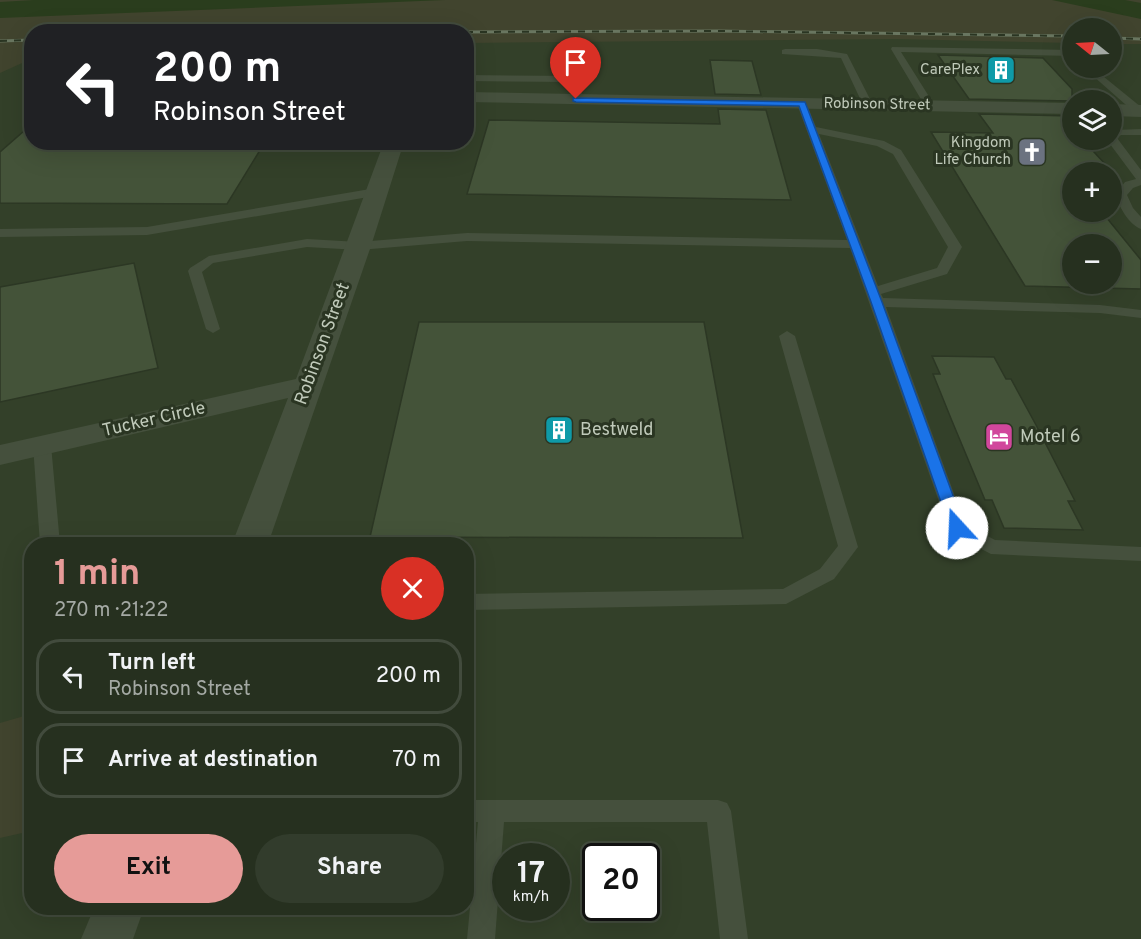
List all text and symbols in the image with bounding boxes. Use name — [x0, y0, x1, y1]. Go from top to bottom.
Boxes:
north arrow — [1062, 18, 1122, 78]
map controls — [1062, 18, 1122, 294]
pin — [550, 37, 601, 99]
text: 200 m — [153, 44, 281, 97]
icon: arrive — [559, 46, 592, 79]
icon: left — [54, 48, 132, 126]
building icon: CarePlex — [985, 54, 1017, 86]
place label: CarePlex — [920, 61, 980, 80]
button: layers — [1062, 90, 1122, 150]
street label: Robinson Street — [823, 95, 931, 115]
text: Robinson Street — [153, 96, 346, 130]
place label: Kingdom Life Church — [934, 134, 1011, 170]
church icon: Kingdom Life Church — [1016, 136, 1048, 168]
button: + — [1062, 162, 1122, 222]
button: − — [1062, 234, 1122, 294]
street label: Robinson Street — [290, 280, 356, 408]
street label: Tucker Circle — [100, 397, 208, 443]
building icon: Bestweld — [543, 414, 575, 446]
place label: Bestweld — [580, 419, 653, 442]
hotel icon: Motel 6 — [983, 421, 1015, 453]
place label: Motel 6 — [1020, 426, 1080, 449]
position arrow — [925, 496, 989, 560]
text: 1 min — [54, 552, 140, 598]
button: close — [381, 557, 444, 620]
text: 270 m · 21:22 — [54, 598, 168, 624]
text: Turn left — [108, 650, 196, 677]
icon: left — [57, 660, 90, 693]
text: 200 m — [376, 663, 441, 690]
text: Robinson Street — [108, 677, 251, 703]
icon: arrive — [57, 744, 90, 777]
text: Arrive at destination — [108, 747, 318, 774]
text: 70 m — [392, 747, 441, 774]
button: Exit — [54, 834, 243, 903]
button: Share — [255, 834, 444, 903]
speed limit sign: 20 — [582, 843, 660, 921]
text: 17 — [517, 856, 545, 893]
text: km/h — [513, 888, 549, 907]

